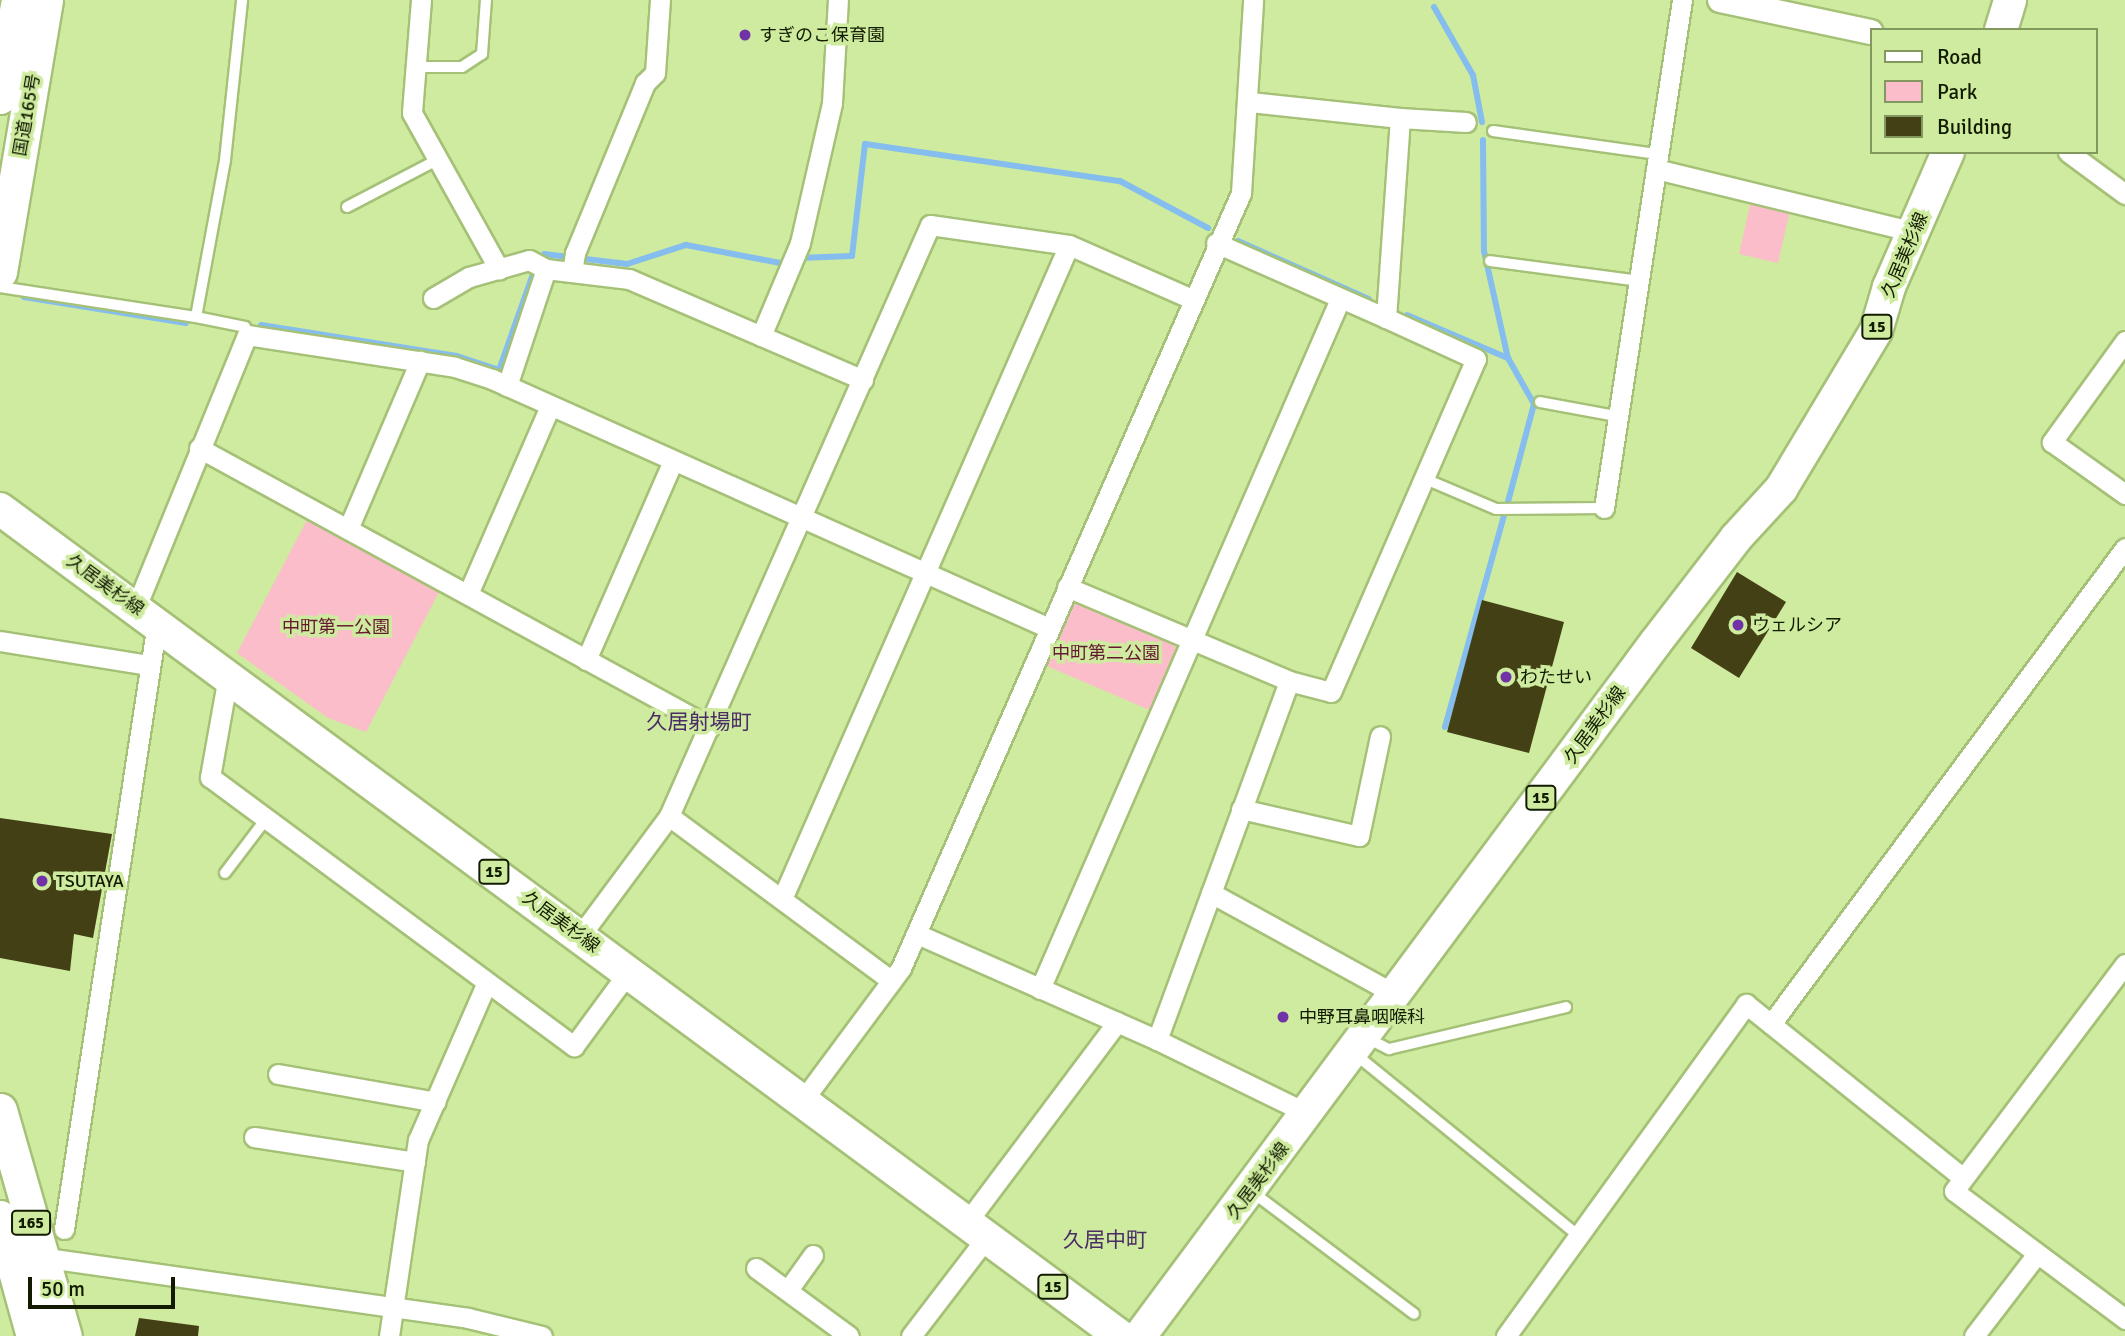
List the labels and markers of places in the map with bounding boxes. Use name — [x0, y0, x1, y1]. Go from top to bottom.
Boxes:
place label: すぎのこ保育園 — [759, 24, 885, 46]
marker: すぎのこ保育園 — [737, 27, 753, 43]
place label: ウェルシア — [1752, 614, 1842, 636]
marker: ウェルシア — [1730, 617, 1746, 633]
place label: わたせい — [1520, 666, 1592, 688]
marker: わたせい — [1498, 669, 1514, 685]
place label: TSUTAYA — [56, 870, 124, 892]
marker: TSUTAYA — [34, 873, 50, 889]
place label: 中野耳鼻咽喉科 — [1299, 1006, 1425, 1028]
marker: 中野耳鼻咽喉科 — [1273, 1007, 1293, 1027]

